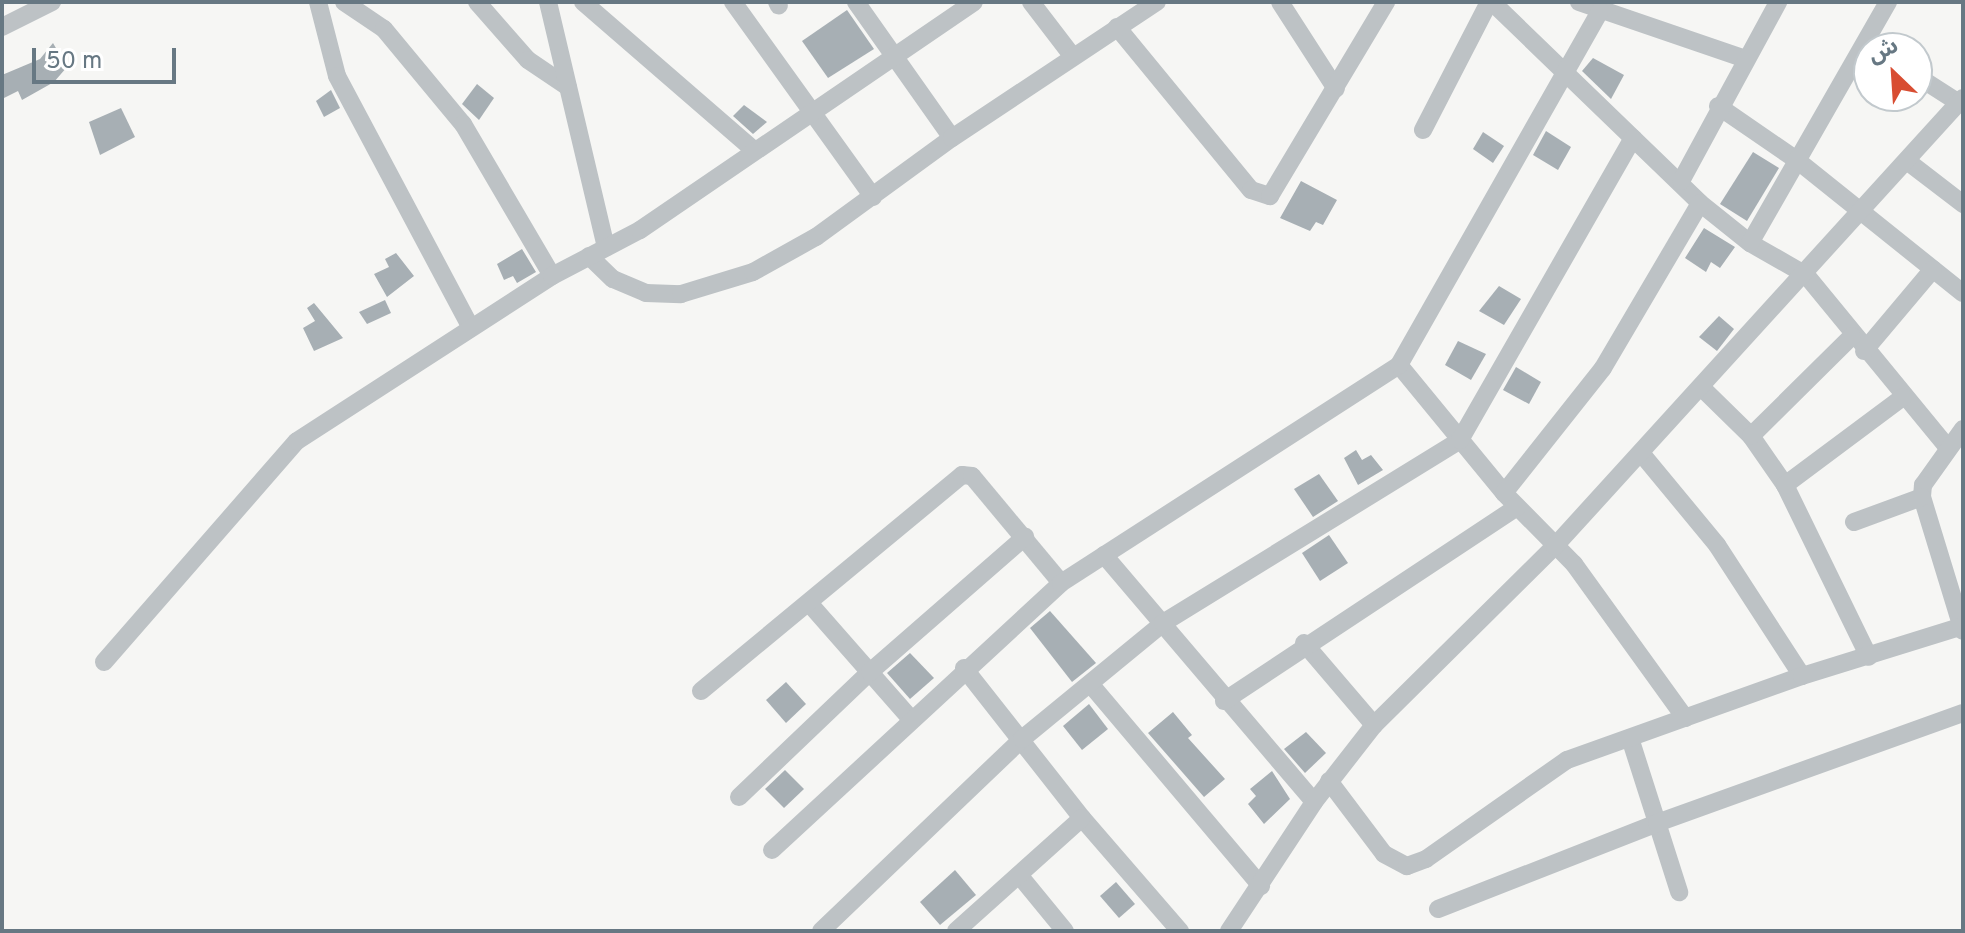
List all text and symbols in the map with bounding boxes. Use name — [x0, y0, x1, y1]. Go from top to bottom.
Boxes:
scale bar — [36, 32, 180, 82]
north arrow — [1853, 32, 1933, 112]
text: ش — [1864, 33, 1903, 70]
text: 50 m — [46, 47, 102, 77]

